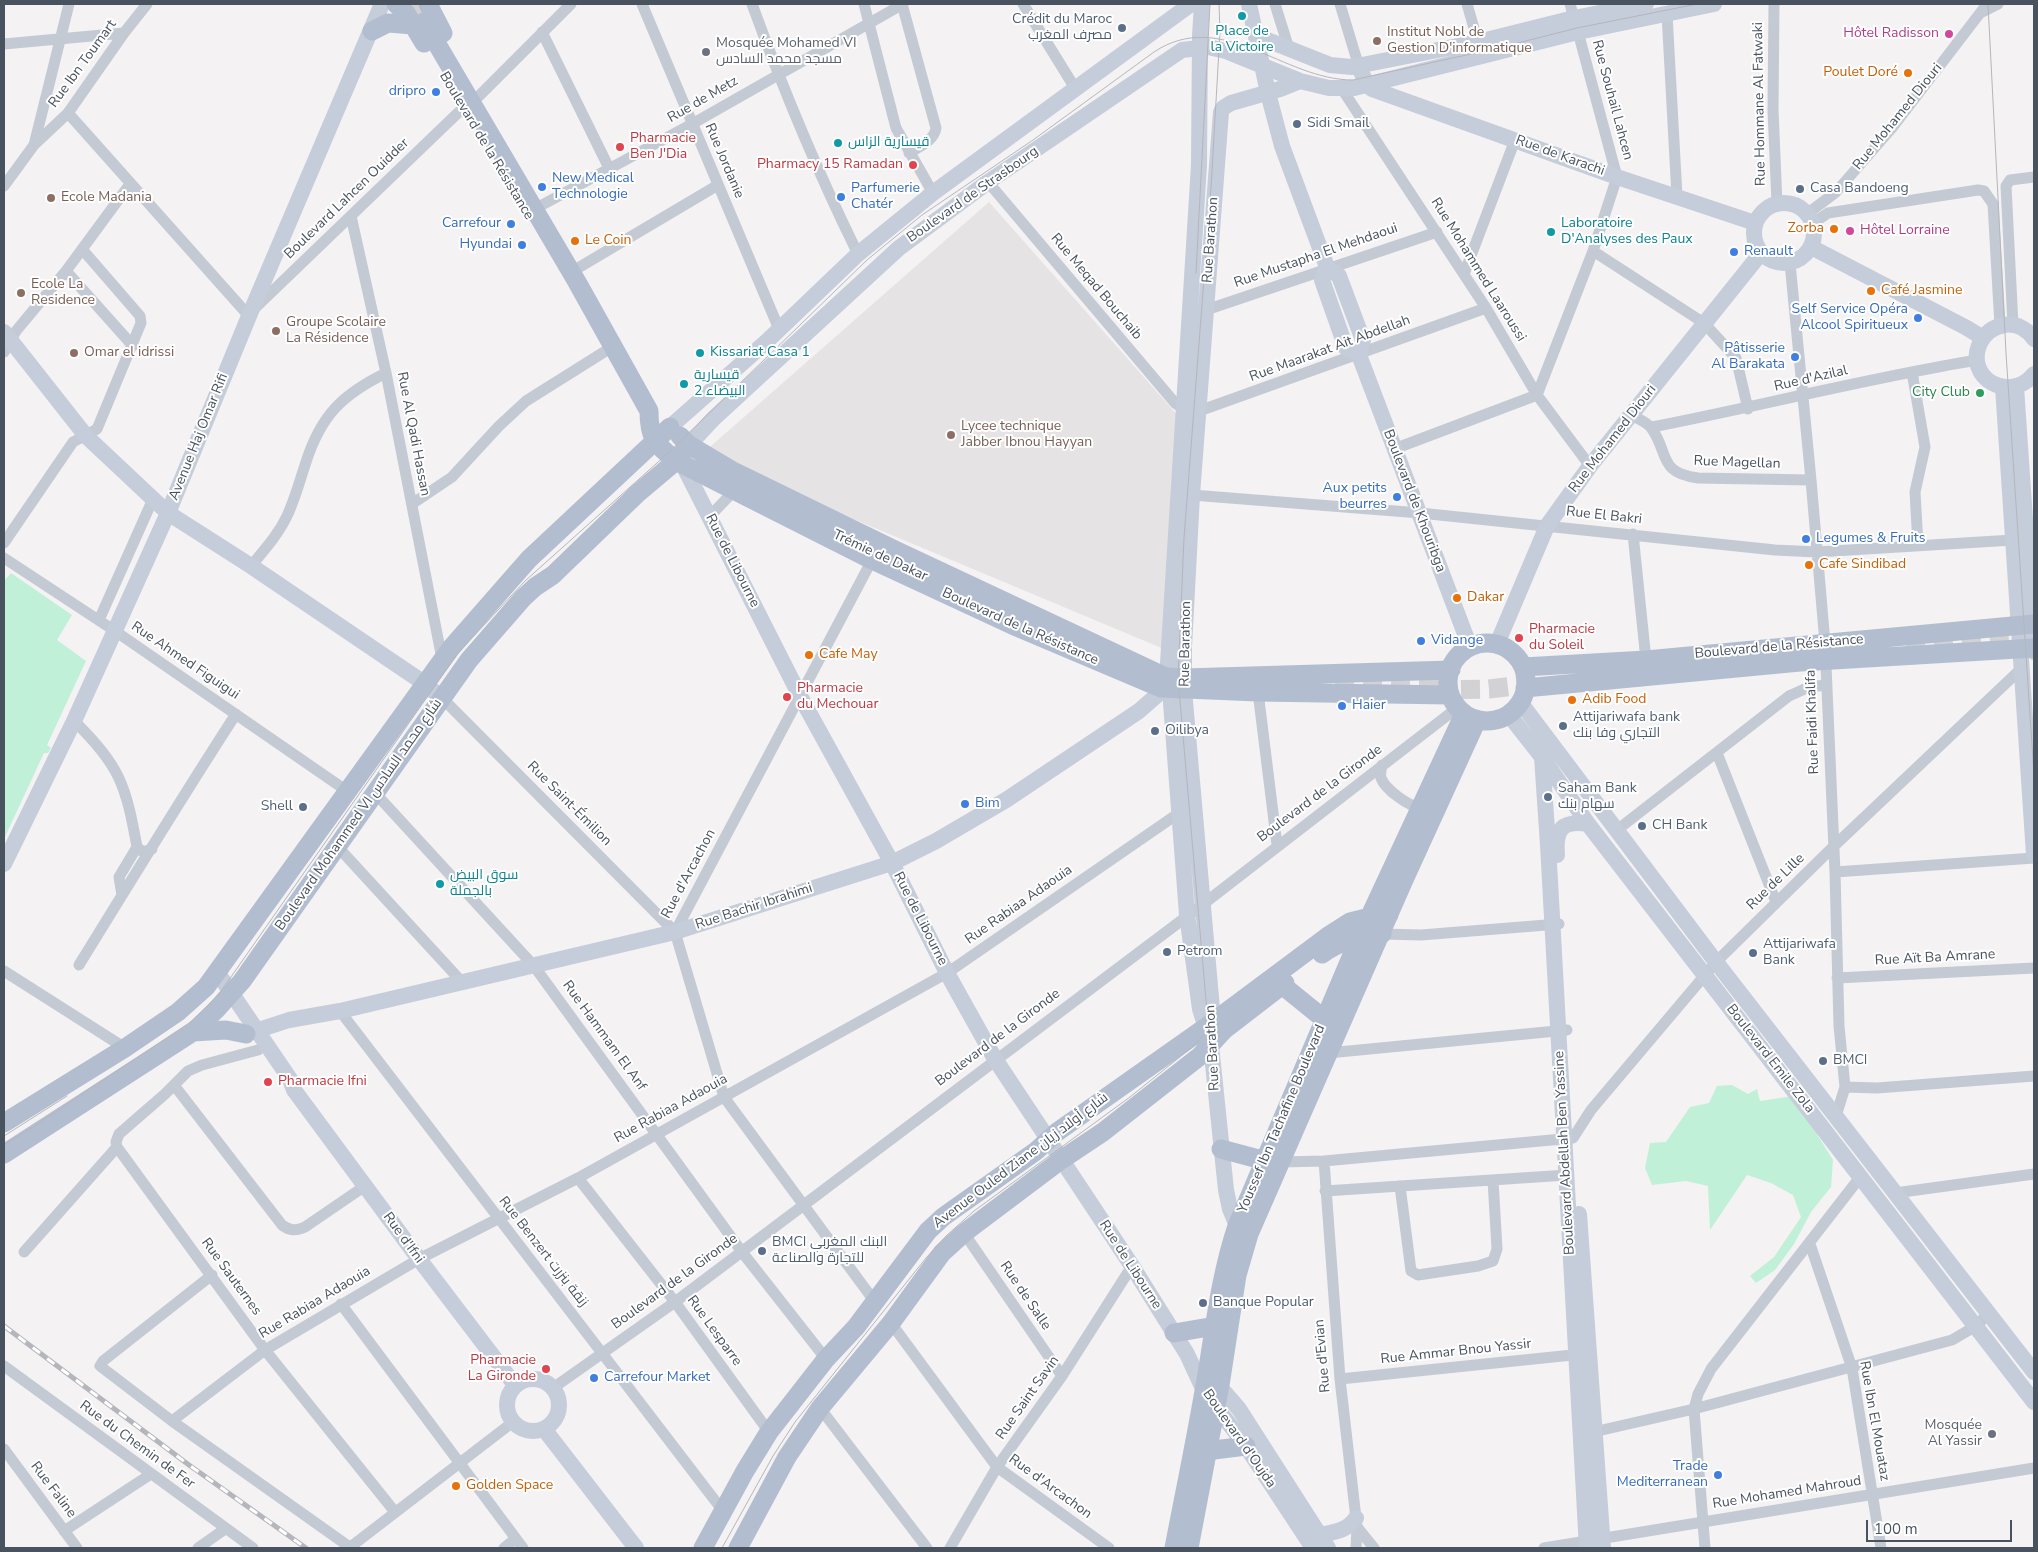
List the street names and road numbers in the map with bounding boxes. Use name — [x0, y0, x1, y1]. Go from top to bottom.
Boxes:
street label: Rue Ibn Toumart — [46, 17, 120, 111]
street label: Rue Hommane Al Fatwaki — [1750, 22, 1770, 186]
street label: Rue Souhail Lahcen — [1588, 38, 1636, 162]
street label: Rue Mohamed Diouri — [1850, 60, 1946, 174]
street label: Boulevard de la Résistance — [435, 69, 537, 223]
street label: Rue de Metz — [665, 73, 741, 127]
street label: Rue Jordanie — [701, 121, 747, 201]
street label: Rue de Karachi — [1513, 132, 1607, 180]
street label: Boulevard Lahcen Ouidder — [281, 135, 413, 263]
street label: Boulevard de Strasbourg — [904, 143, 1042, 247]
street label: Rue Mohammed Laaroussi — [1427, 195, 1529, 345]
street label: Rue Barathon — [1200, 196, 1222, 284]
street label: Rue Mustapha El Mehdaoui — [1232, 220, 1400, 292]
street label: Rue Meqad Bouchaib — [1047, 231, 1145, 343]
street label: Rue Maarakat Ait Abdellah — [1247, 312, 1413, 386]
street label: Rue d'Azilal — [1772, 362, 1850, 396]
street label: Rue Al Qadi Hassan — [393, 370, 433, 498]
street label: Avenue Haj Omar Rifi — [166, 371, 232, 503]
street label: Rue Mohamed Diouri — [1566, 382, 1660, 496]
street label: Boulevard de Khouribga — [1379, 427, 1449, 575]
street label: Rue Magellan — [1693, 453, 1781, 473]
street label: Rue El Bakri — [1565, 504, 1643, 528]
street label: Rue de Libourne — [701, 512, 763, 610]
street label: Trémie de Dakar — [830, 527, 930, 585]
street label: Boulevard de la Résistance — [939, 585, 1101, 669]
street label: Rue Barathon — [1177, 601, 1195, 687]
street label: Rue Ahmed Figuigui — [128, 618, 242, 704]
street label: Boulevard de la Résistance — [1694, 631, 1864, 663]
street label: Rue Faidi Khalifa — [1803, 669, 1823, 775]
street label: Boulevard Mohammed VI شارع محمد السادس — [272, 696, 446, 934]
street label: Boulevard de la Gironde — [1254, 742, 1386, 846]
street label: Rue Saint-Émilion — [523, 758, 615, 850]
street label: Rue d'Arcachon — [658, 826, 720, 922]
street label: Rue de Lille — [1744, 850, 1808, 914]
street label: Rue Rabiaa Adaouia — [962, 862, 1076, 948]
street label: Rue de Libourne — [889, 870, 951, 968]
street label: Rue Bachir Ibrahimi — [693, 880, 815, 934]
street label: Rue Aït Ba Amrane — [1874, 946, 1996, 970]
street label: Rue Hammam El Anf — [558, 978, 650, 1094]
street label: Boulevard de la Gironde — [932, 986, 1064, 1090]
street label: Boulevard Emile Zola — [1722, 1001, 1818, 1117]
street label: Rue Barathon — [1202, 1005, 1224, 1091]
street label: Youssef Ibn Tachafine Boulevard — [1235, 1022, 1329, 1216]
street label: Boulevard Abdellah Ben Yassine — [1551, 1051, 1579, 1255]
street label: Rue Rabiaa Adaouia — [611, 1071, 731, 1147]
street label: Avenue Ouled Ziane شارع أولاد زيان — [930, 1090, 1112, 1232]
street label: Rue Benzert زنقة بنزرت — [495, 1193, 591, 1311]
street label: Rue d'Ifni — [379, 1209, 427, 1267]
street label: Rue de Libourne — [1095, 1217, 1165, 1313]
street label: Boulevard de la Gironde — [609, 1231, 741, 1333]
street label: Rue Sauternes — [197, 1235, 265, 1319]
street label: Rue de Salle — [996, 1258, 1054, 1334]
street label: Rue Rabiaa Adaouia — [256, 1263, 374, 1343]
street label: Rue Lesparre — [683, 1293, 745, 1369]
street label: Rue d'Evian — [1311, 1319, 1335, 1393]
street label: Rue Ammar Bnou Yassir — [1380, 1336, 1532, 1368]
street label: Rue Saint Savin — [993, 1353, 1063, 1443]
street label: Rue Ibn El Mouataz — [1855, 1360, 1893, 1482]
street label: Boulevard d'Oujda — [1199, 1386, 1279, 1492]
street label: Rue du Chemin de Fer — [76, 1397, 198, 1493]
street label: Rue d'Arcachon — [1005, 1451, 1095, 1523]
street label: Rue Faline — [26, 1459, 80, 1521]
street label: Rue Mohamed Mahroud — [1711, 1473, 1863, 1513]

